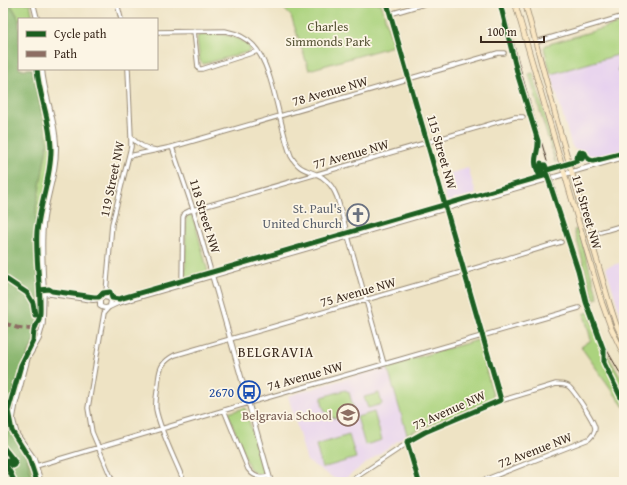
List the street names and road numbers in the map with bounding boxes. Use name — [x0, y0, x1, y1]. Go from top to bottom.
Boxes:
street label: 78 Avenue NW — [290, 71, 370, 111]
street label: 115 Street NW — [422, 112, 462, 192]
street label: 77 Avenue NW — [311, 134, 391, 174]
street label: 119 Street NW — [95, 139, 129, 219]
street label: 114 Street NW — [567, 172, 607, 252]
street label: 118 Street NW — [185, 176, 225, 256]
street label: 75 Avenue NW — [318, 272, 398, 312]
street label: 74 Avenue NW — [265, 356, 345, 396]
street label: 73 Avenue NW — [410, 386, 488, 434]
street label: 72 Avenue NW — [495, 427, 575, 473]

